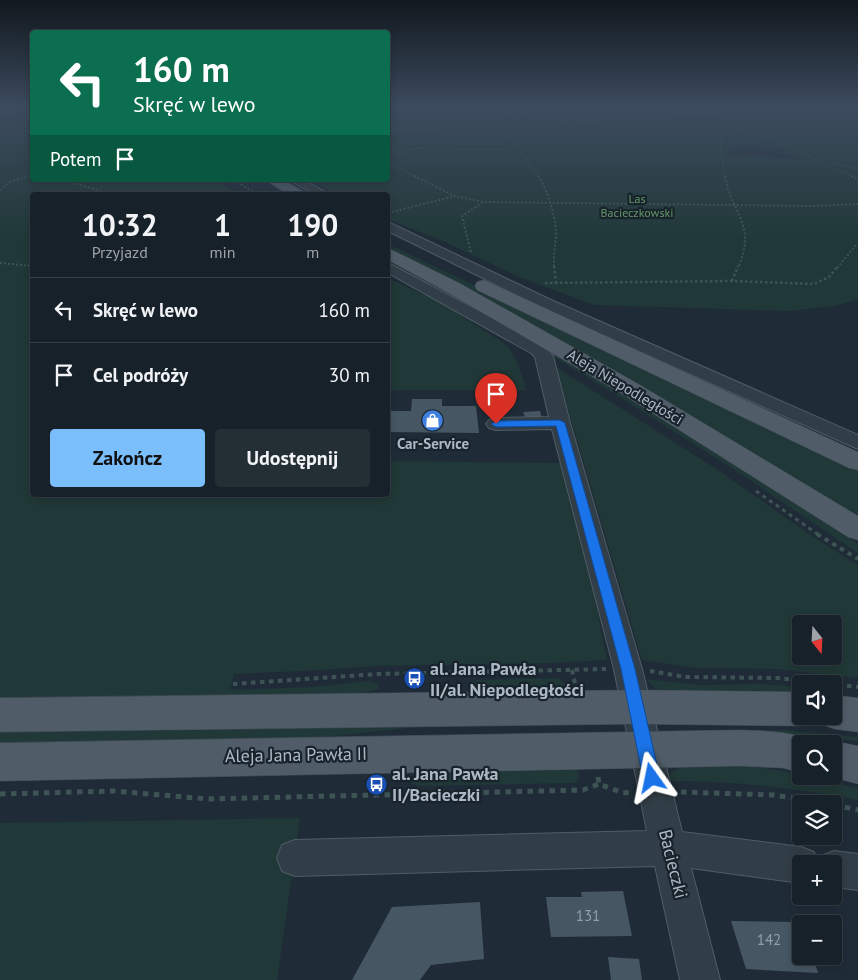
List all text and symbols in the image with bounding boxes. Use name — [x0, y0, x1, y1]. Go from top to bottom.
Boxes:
text: 160 m — [133, 46, 230, 92]
icon: left — [50, 50, 115, 115]
text: Skręć w lewo — [133, 90, 256, 118]
icon: arrive — [111, 145, 139, 173]
text: Potem — [50, 147, 101, 171]
park label: Las Bacieczkowski — [601, 191, 673, 220]
text: 10:32 — [82, 205, 158, 244]
text: 1 — [214, 205, 231, 244]
text: 190 — [287, 205, 338, 244]
text: Przyjazd — [92, 242, 148, 262]
text: min — [210, 242, 236, 262]
text: m — [306, 242, 319, 262]
icon: left — [50, 296, 78, 324]
text: Skręć w lewo — [93, 298, 198, 322]
text: 160 m — [318, 298, 370, 322]
street label: Aleja Niepodległości — [564, 345, 687, 429]
icon: arrive — [50, 361, 78, 389]
text: Cel podróży — [93, 363, 188, 387]
text: 30 m — [329, 363, 370, 387]
pin — [475, 373, 517, 424]
icon: arrive — [482, 380, 510, 408]
shop icon: Car-Service — [421, 409, 445, 433]
button: Zakończ — [50, 429, 205, 487]
button: Udostępnij — [215, 429, 370, 487]
place label: Car-Service — [397, 434, 469, 453]
north arrow — [792, 615, 842, 665]
map controls — [792, 615, 842, 965]
place label: al. Jana Pawła II/al. Niepodległości — [430, 657, 584, 701]
bus stop icon: al. Jana Pawła II/al. Niepodległości — [402, 667, 426, 691]
button: sound — [792, 675, 842, 725]
button: search — [792, 735, 842, 785]
street label: Aleja Jana Pawła II — [225, 742, 367, 767]
position arrow — [625, 751, 677, 803]
place label: al. Jana Pawła II/Bacieczki — [392, 762, 499, 806]
bus stop icon: al. Jana Pawła II/Bacieczki — [364, 772, 388, 796]
button: layers — [792, 795, 842, 845]
street label: Bacieczki — [654, 827, 693, 901]
button: + — [792, 855, 842, 905]
house number: 131 — [576, 906, 600, 925]
button: − — [792, 915, 842, 965]
house number: 142 — [757, 930, 781, 949]

